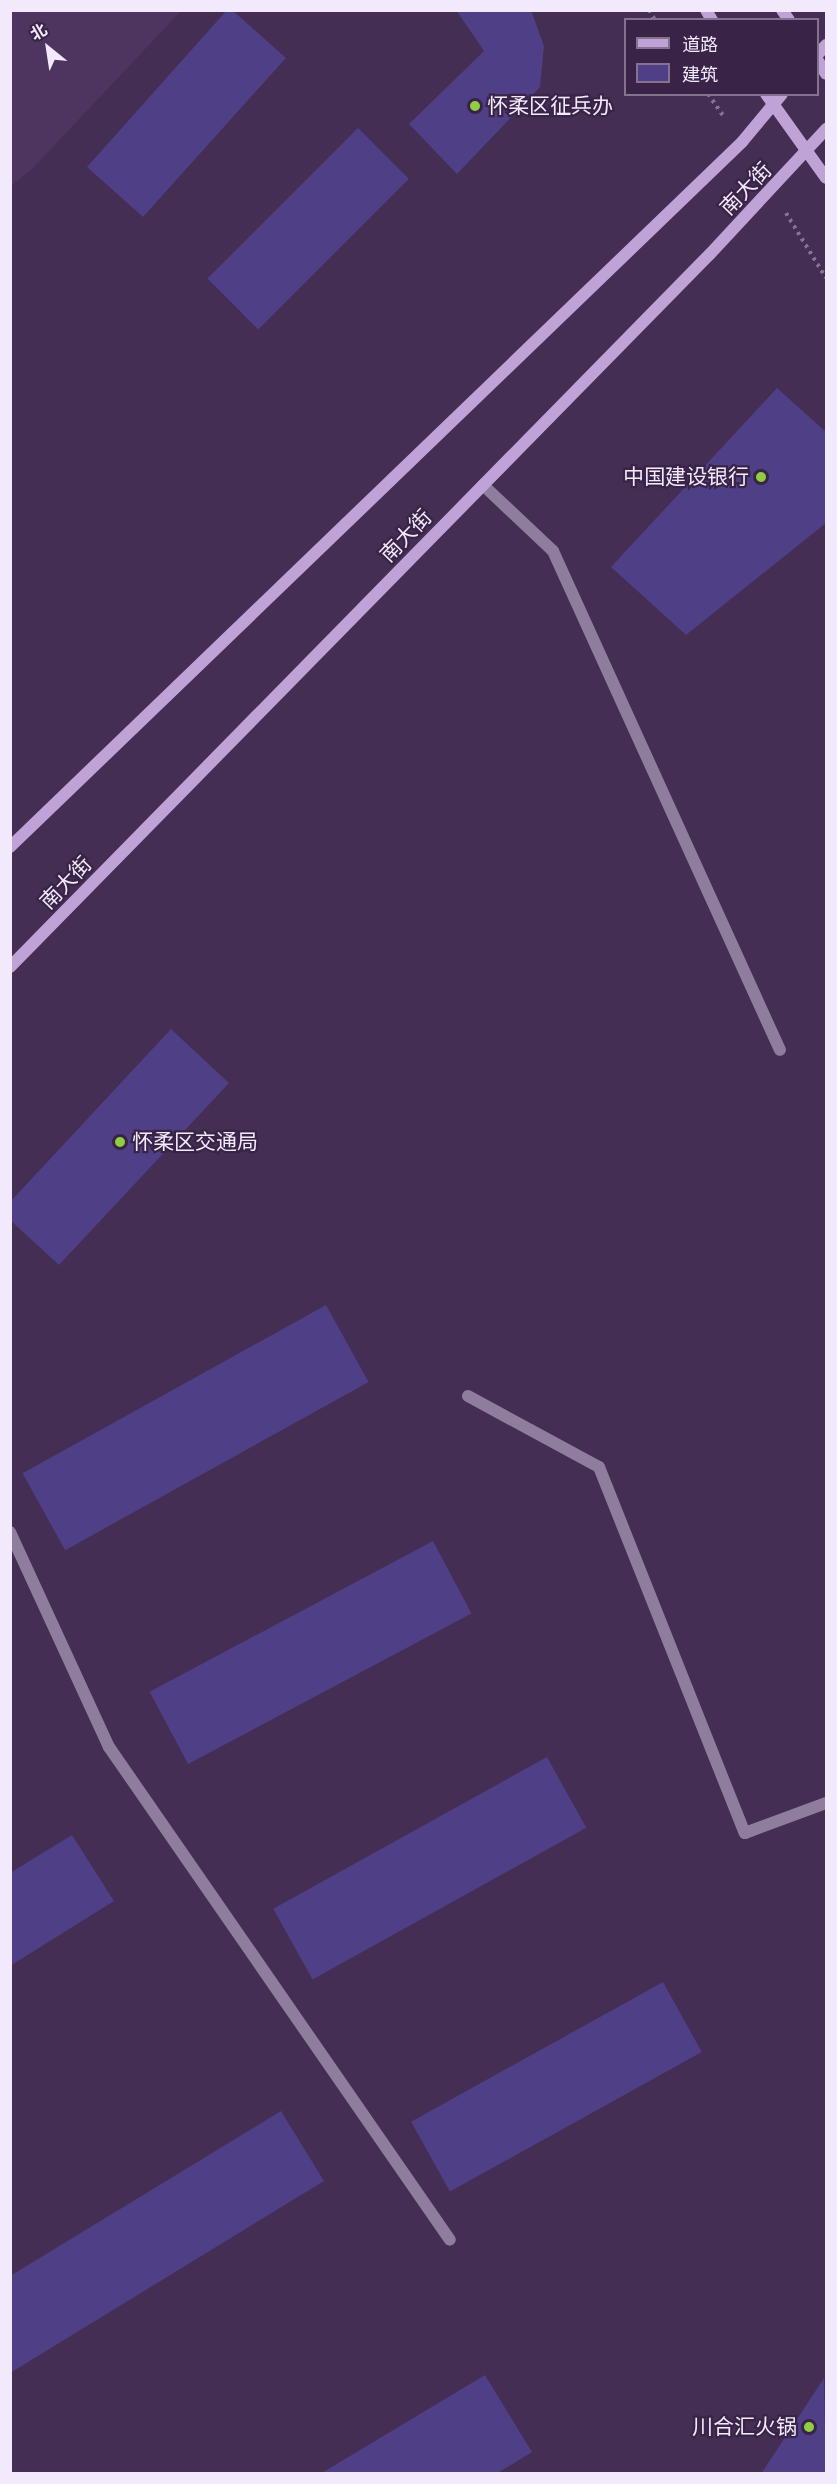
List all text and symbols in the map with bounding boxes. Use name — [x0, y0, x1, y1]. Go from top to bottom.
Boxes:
north arrow — [18, 18, 78, 78]
legend — [624, 18, 819, 96]
text: 北 — [27, 20, 50, 44]
text: 道路 — [682, 34, 718, 55]
text: 建筑 — [682, 64, 718, 85]
place label: 怀柔区征兵办 — [487, 93, 613, 119]
marker: 怀柔区征兵办 — [468, 99, 482, 113]
street label: 南大街 — [715, 158, 777, 220]
place label: 中国建设银行 — [623, 464, 749, 490]
marker: 中国建设银行 — [754, 470, 768, 484]
street label: 南大街 — [375, 505, 437, 567]
street label: 南大街 — [35, 852, 97, 914]
place label: 怀柔区交通局 — [132, 1129, 258, 1155]
marker: 怀柔区交通局 — [113, 1135, 127, 1149]
place label: 川合汇火锅 — [692, 2414, 797, 2440]
marker: 川合汇火锅 — [802, 2420, 816, 2434]

